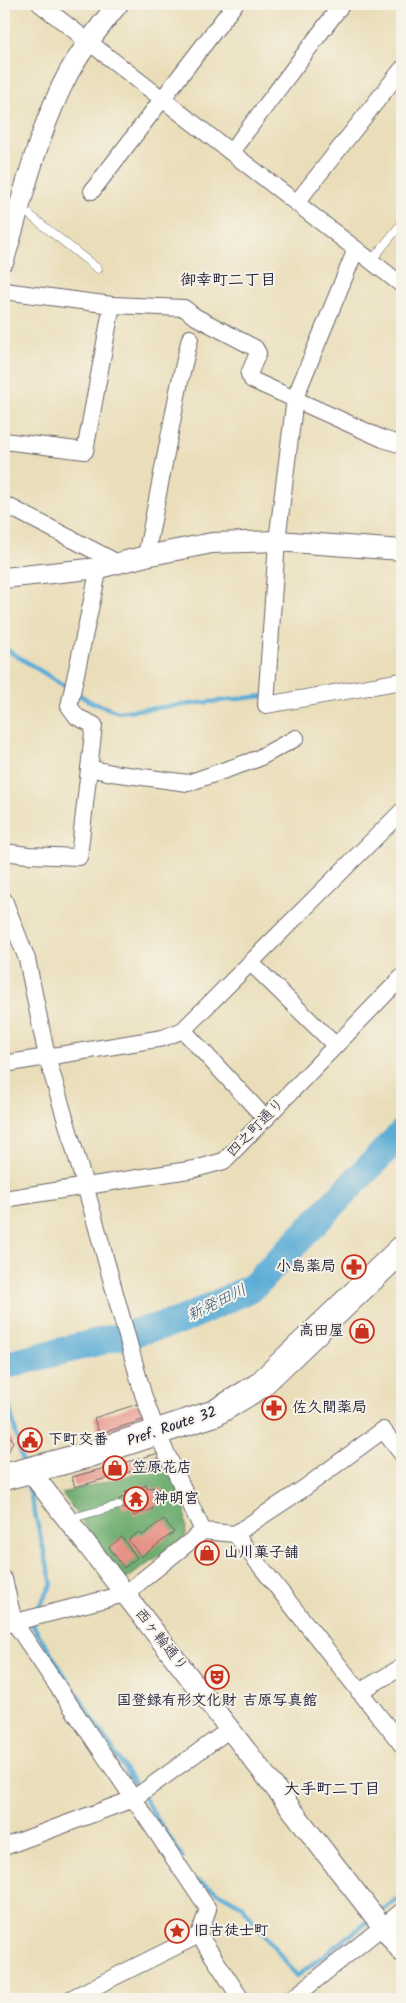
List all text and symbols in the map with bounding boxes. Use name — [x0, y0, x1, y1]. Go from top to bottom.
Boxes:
district label: 御幸町二丁目 — [180, 268, 276, 293]
street label: 四之町通り — [221, 1093, 291, 1163]
pharmacy icon: 小島薬局 — [341, 1254, 367, 1280]
place label: 小島薬局 — [276, 1255, 336, 1279]
water label: 新発田川 — [183, 1278, 251, 1328]
shop icon: 高田屋 — [349, 1318, 375, 1344]
place label: 高田屋 — [299, 1319, 344, 1343]
pharmacy icon: 佐久間薬局 — [261, 1395, 287, 1421]
place label: 佐久間薬局 — [292, 1396, 367, 1420]
street label: Pref. Route 32 — [124, 1400, 220, 1454]
public building icon: 下町交番 — [17, 1427, 43, 1453]
place label: 下町交番 — [48, 1428, 108, 1452]
shop icon: 笠原花店 — [102, 1455, 128, 1481]
place label: 笠原花店 — [132, 1456, 192, 1480]
temple icon: 神明宮 — [123, 1486, 149, 1512]
place label: 神明宮 — [154, 1487, 199, 1511]
shop icon: 山川菓子舗 — [194, 1540, 220, 1566]
place label: 山川菓子舗 — [224, 1541, 299, 1565]
street label: 西ヶ輪通り — [128, 1603, 194, 1677]
theatre icon: 国登録有形文化財 吉原写真館 — [204, 1664, 230, 1690]
place label: 国登録有形文化財 吉原写真館 — [117, 1689, 317, 1713]
district label: 大手町二丁目 — [284, 1777, 380, 1802]
place icon: 旧古徒士町 — [164, 1918, 190, 1944]
place label: 旧古徒士町 — [194, 1919, 269, 1943]

